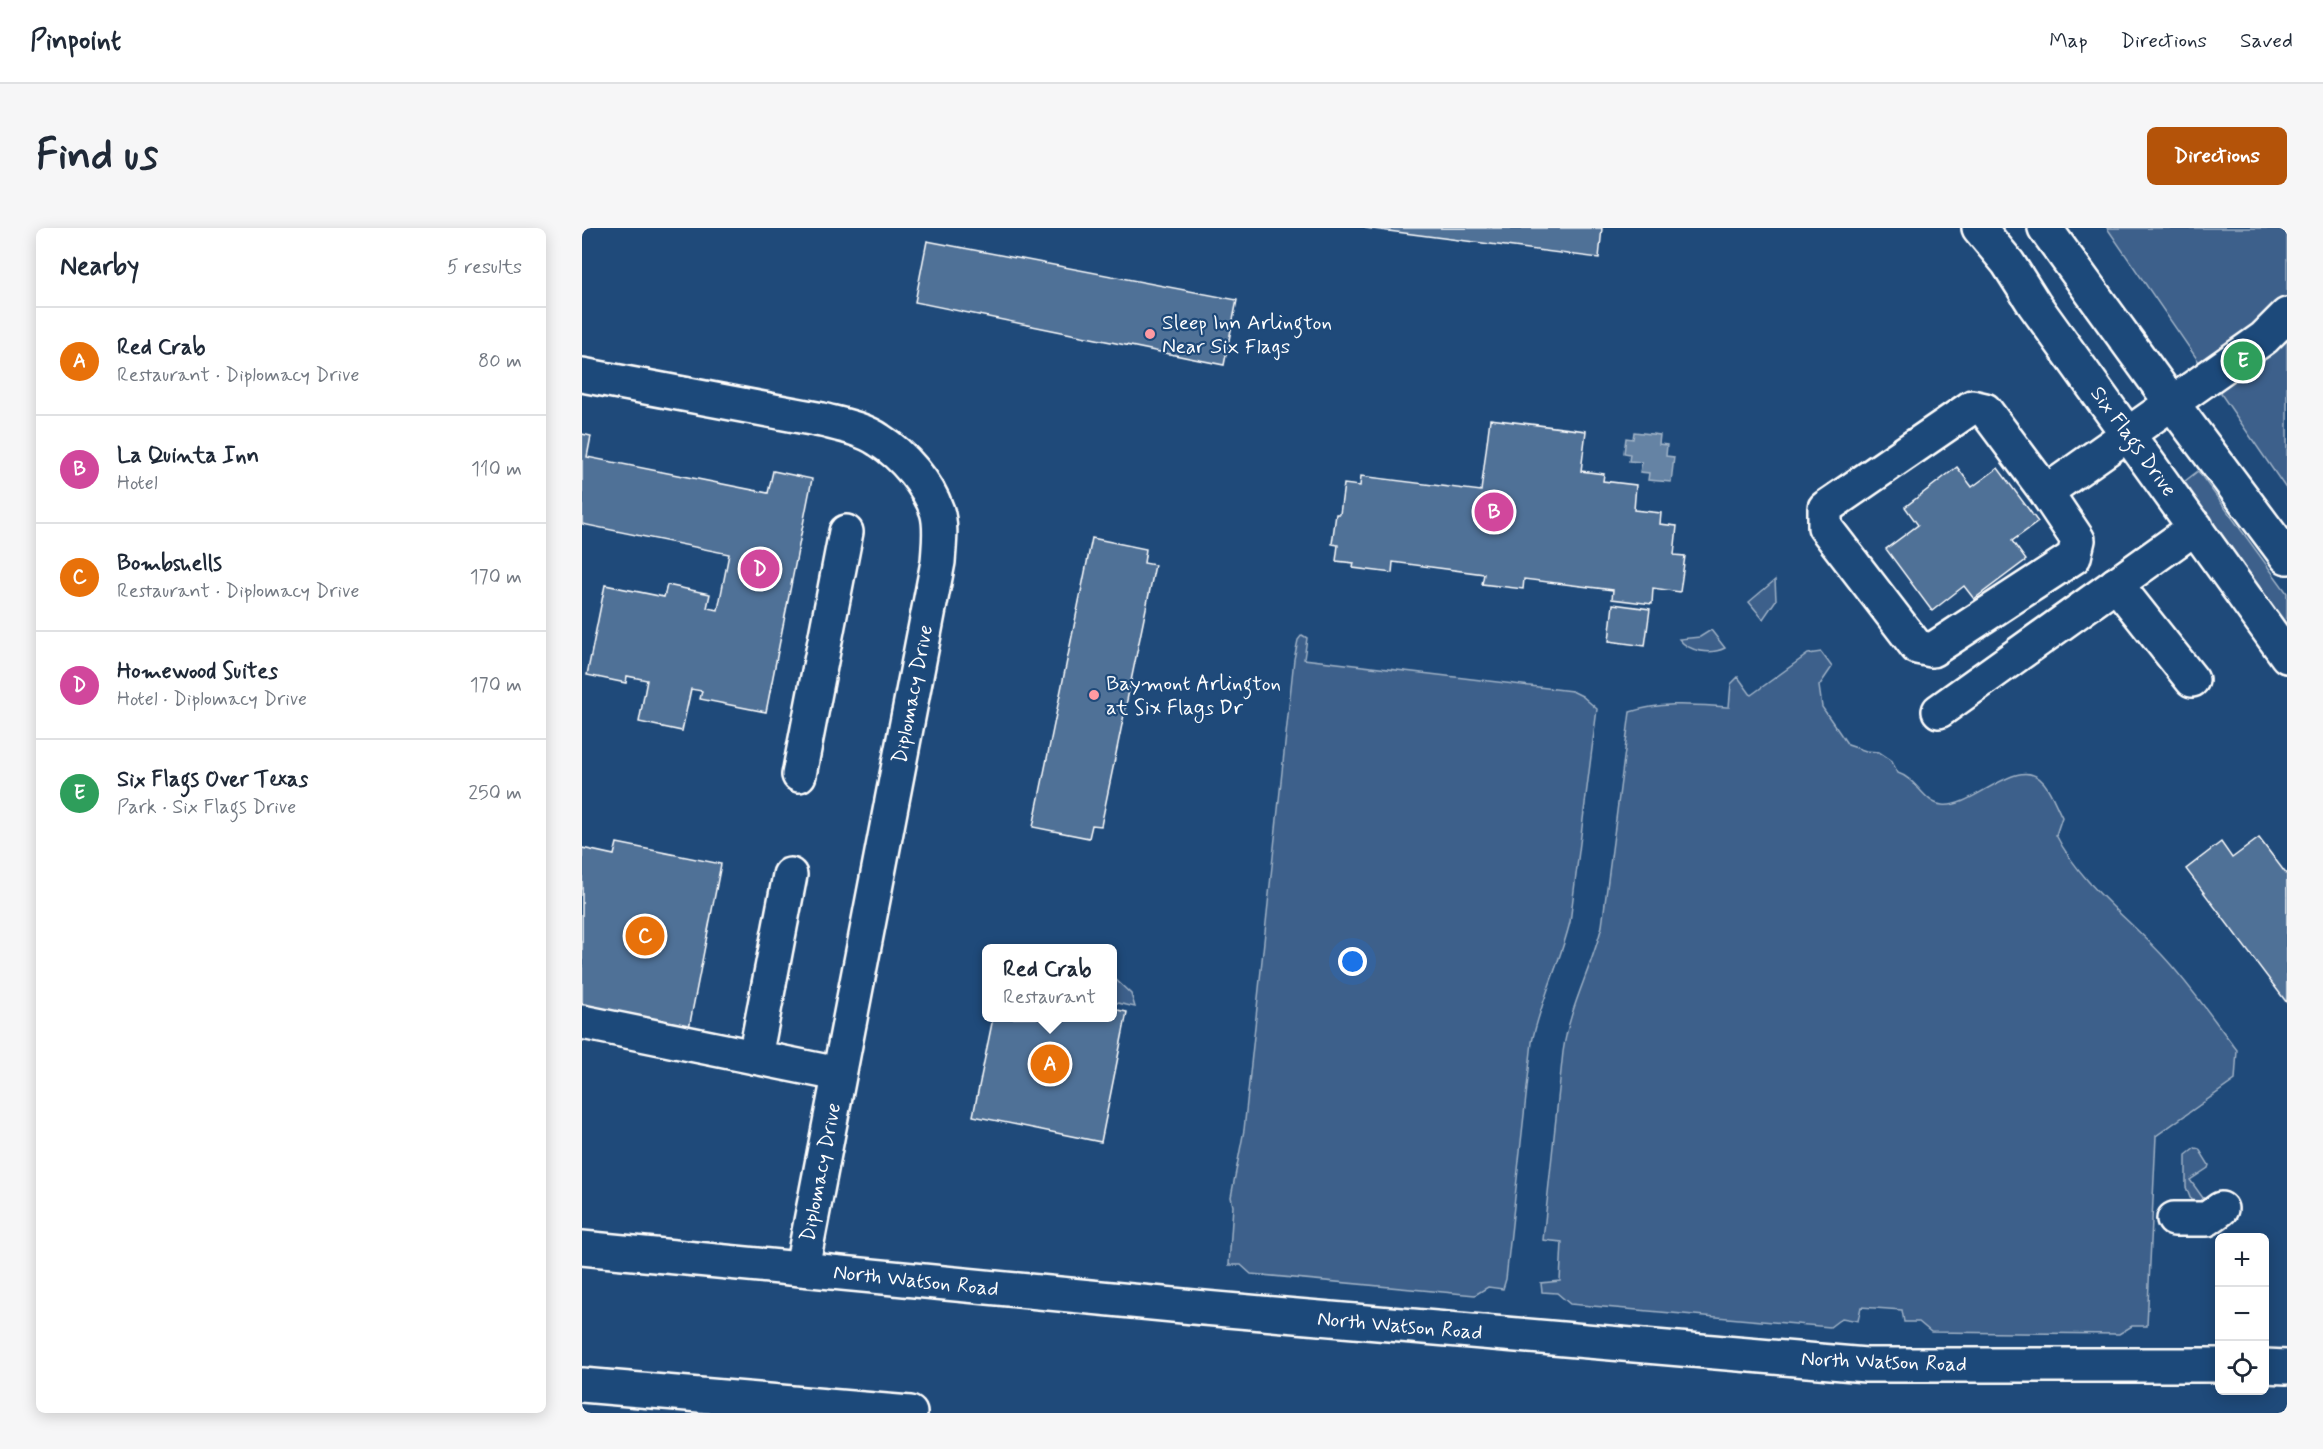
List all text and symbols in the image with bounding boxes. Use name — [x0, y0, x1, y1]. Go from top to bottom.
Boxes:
text: Pinpoint — [30, 23, 121, 60]
text: Map — [2049, 27, 2088, 55]
text: Directions — [2121, 27, 2207, 55]
text: Saved — [2240, 27, 2293, 55]
button: Directions — [2147, 127, 2287, 185]
text: Find us — [36, 129, 158, 184]
text: Nearby — [60, 250, 139, 284]
text: 5 results — [447, 254, 522, 281]
place label: Sleep Inn Arlington Near Six Flags — [1162, 309, 1332, 361]
marker: Sleep Inn Arlington Near Six Flags — [1143, 327, 1157, 341]
text: Red Crab — [117, 334, 205, 362]
pin: E — [2224, 338, 2262, 384]
text: A — [73, 348, 86, 375]
text: 80 m — [478, 348, 522, 375]
text: Restaurant · Diplomacy Drive — [117, 362, 359, 389]
street label: Six Flags Drive — [2082, 381, 2183, 504]
text: La Quinta Inn — [117, 442, 259, 470]
text: B — [73, 456, 86, 483]
text: 110 m — [471, 456, 522, 483]
text: Hotel — [117, 470, 158, 497]
pin: B — [1474, 490, 1514, 534]
pin: D — [740, 546, 780, 592]
text: Bombshells — [117, 550, 222, 578]
text: C — [72, 564, 87, 591]
text: 170 m — [470, 564, 522, 591]
text: Restaurant · Diplomacy Drive — [117, 578, 359, 605]
street label: Diplomacy Drive — [886, 622, 940, 766]
text: Homewood Suites — [117, 658, 278, 686]
place label: Baymont Arlington at Six Flags Dr — [1106, 670, 1281, 723]
text: D — [73, 672, 86, 699]
text: 170 m — [470, 672, 522, 699]
text: Hotel · Diplomacy Drive — [117, 686, 307, 713]
marker: Baymont Arlington at Six Flags Dr — [1087, 688, 1101, 702]
text: Six Flags Over Texas — [117, 766, 308, 794]
text: E — [74, 780, 85, 807]
text: 250 m — [468, 780, 522, 807]
text: Park · Six Flags Drive — [117, 794, 296, 821]
pin: C — [626, 914, 664, 958]
popup — [982, 944, 1117, 1022]
your location — [1338, 947, 1367, 976]
text: Red Crab — [1003, 956, 1091, 984]
text: Restaurant — [1003, 984, 1096, 1011]
pin: A — [1030, 1042, 1070, 1086]
street label: Diplomacy Drive — [794, 1100, 848, 1244]
map controls — [2215, 1233, 2269, 1395]
button: + — [2215, 1233, 2269, 1287]
street label: North Watson Road — [832, 1258, 1000, 1304]
button: − — [2215, 1287, 2269, 1341]
street label: North Watson Road — [1316, 1305, 1484, 1347]
button: locate — [2215, 1341, 2269, 1395]
street label: North Watson Road — [1801, 1345, 1967, 1379]

